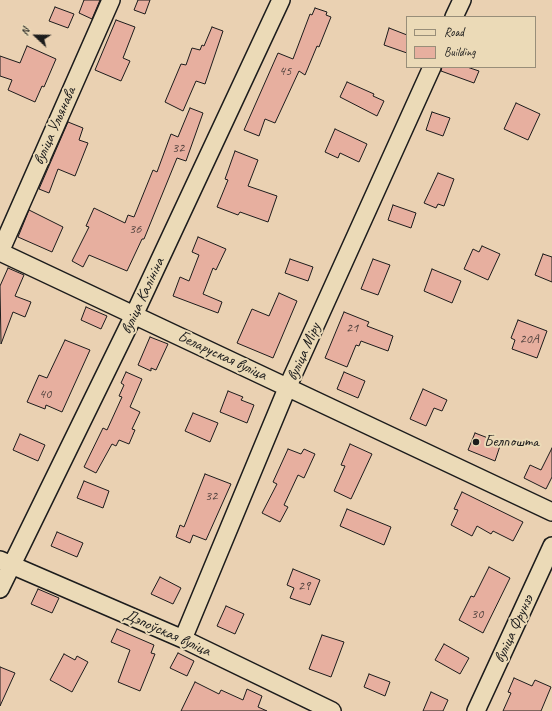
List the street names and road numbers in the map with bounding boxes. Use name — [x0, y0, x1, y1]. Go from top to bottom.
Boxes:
street label: вуліца Ульянава — [29, 84, 81, 168]
street label: вуліца Калініна — [117, 255, 169, 337]
street label: вуліца Міру — [283, 320, 325, 384]
street label: Беларуская вуліца — [174, 327, 270, 385]
street label: вуліца Фрунзэ — [490, 592, 538, 666]
street label: Дэпоўская вуліца — [121, 605, 213, 661]

